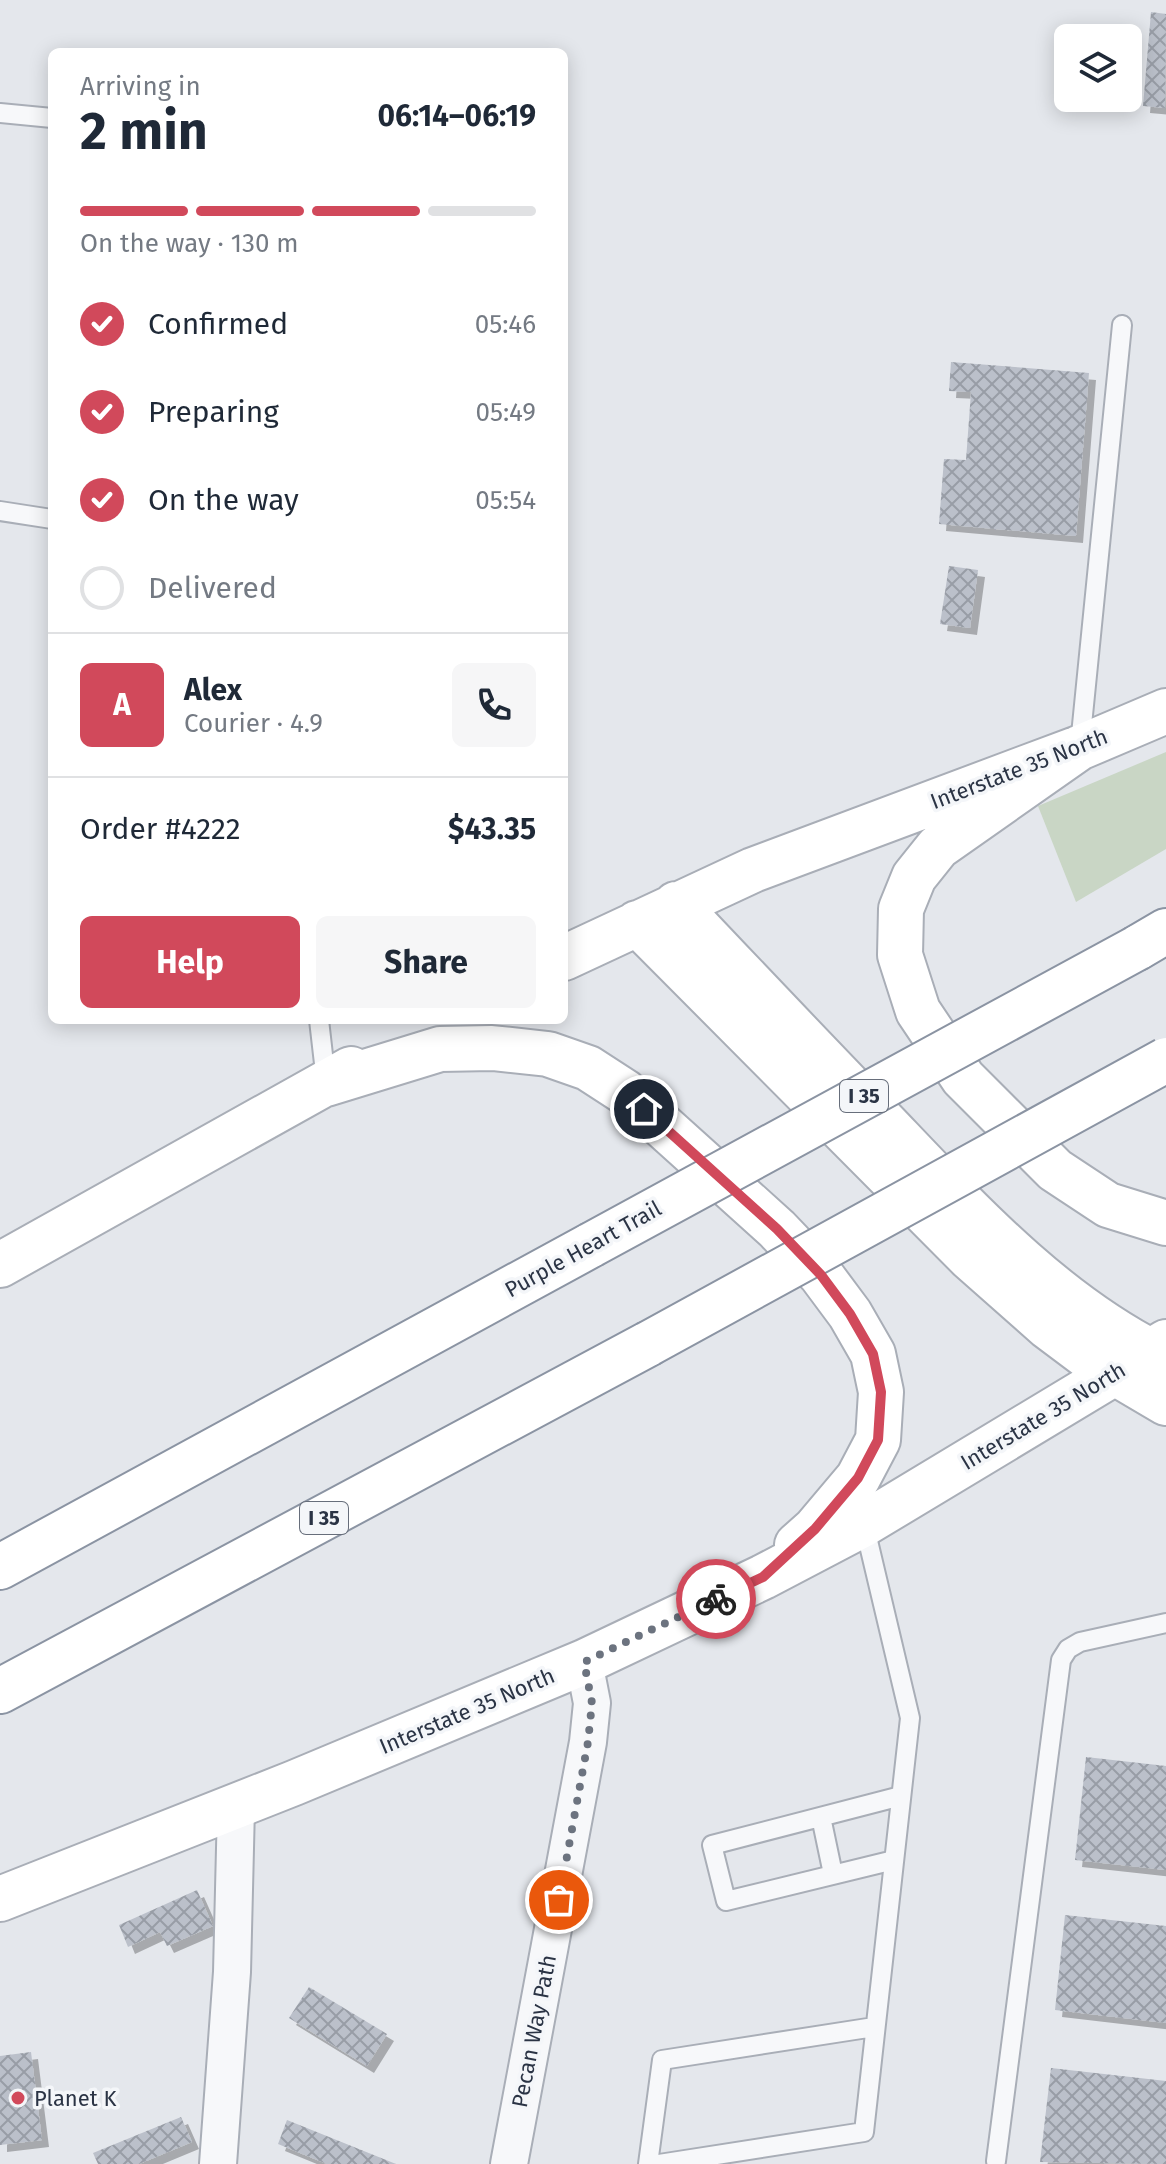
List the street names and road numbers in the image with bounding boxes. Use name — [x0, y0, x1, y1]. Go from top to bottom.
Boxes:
street label: Interstate 35 North — [927, 723, 1111, 815]
road number: I 35 — [840, 1080, 888, 1112]
street label: Purple Heart Trail — [500, 1195, 666, 1303]
street label: Interstate 35 North — [956, 1356, 1130, 1476]
road number: I 35 — [300, 1502, 348, 1534]
street label: Interstate 35 North — [375, 1662, 559, 1760]
street label: Pecan Way Path — [506, 1952, 562, 2110]

